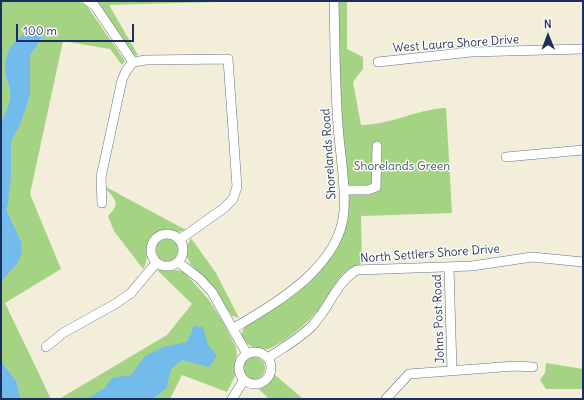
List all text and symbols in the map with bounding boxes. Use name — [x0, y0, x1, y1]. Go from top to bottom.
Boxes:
scale bar — [18, 16, 136, 42]
north arrow — [528, 16, 568, 56]
text: N — [544, 17, 552, 31]
text: 100 m — [23, 23, 57, 38]
street label: West Laura Shore Drive — [392, 32, 520, 56]
street label: Shorelands Road — [319, 108, 339, 200]
park label: Shorelands Green — [354, 160, 450, 174]
street label: North Settlers Shore Drive — [360, 242, 500, 266]
street label: Johns Post Road — [430, 274, 448, 364]

